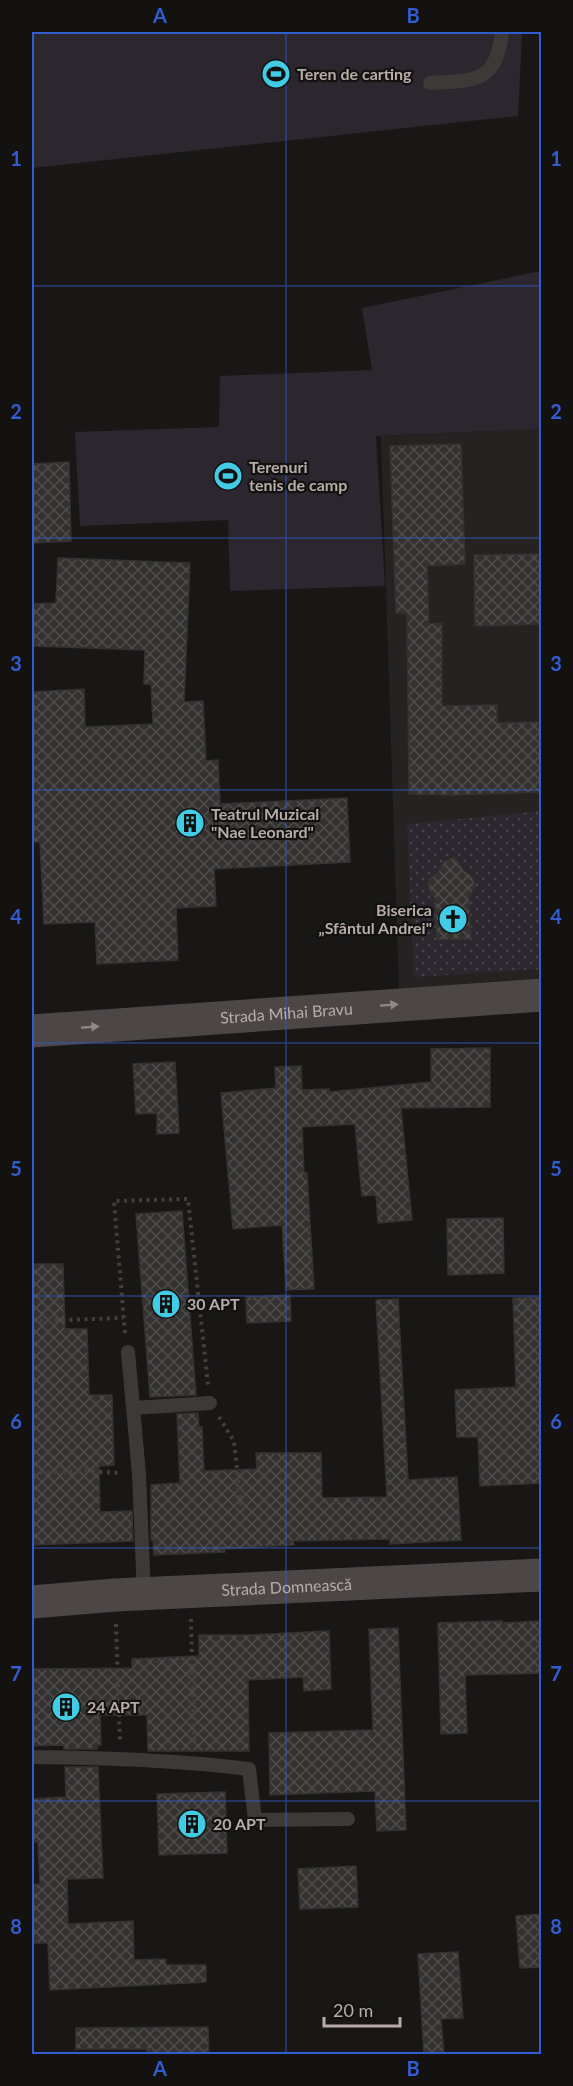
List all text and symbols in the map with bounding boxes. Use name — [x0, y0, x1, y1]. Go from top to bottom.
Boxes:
text: A — [152, 3, 167, 27]
text: B — [406, 3, 420, 27]
sports icon: Teren de carting — [260, 58, 292, 90]
place label: Teren de carting — [297, 64, 412, 83]
text: 1 — [10, 146, 22, 170]
text: 1 — [550, 146, 562, 170]
text: 2 — [10, 399, 22, 423]
text: 2 — [550, 399, 562, 423]
place label: Terenuri tenis de camp — [249, 457, 347, 494]
sports icon: Terenuri tenis de camp — [212, 460, 244, 492]
text: 3 — [10, 651, 22, 675]
text: 3 — [550, 651, 562, 675]
place label: Teatrul Muzical "Nae Leonard" — [211, 804, 319, 841]
building icon: Teatrul Muzical "Nae Leonard" — [174, 807, 206, 839]
place label: Biserica „Sfântul Andrei" — [319, 900, 432, 937]
church icon: Biserica „Sfântul Andrei" — [437, 903, 469, 935]
text: 4 — [10, 904, 22, 928]
text: 4 — [550, 904, 562, 928]
street label: Strada Mihai Bravu — [219, 998, 353, 1027]
one-way arrow — [380, 1000, 399, 1009]
one-way arrow — [80, 1022, 99, 1032]
text: 5 — [10, 1156, 22, 1180]
text: 5 — [550, 1156, 562, 1180]
building icon: 30 APT — [150, 1288, 182, 1320]
place label: 30 APT — [187, 1294, 240, 1313]
text: 6 — [10, 1409, 22, 1433]
text: 6 — [550, 1409, 562, 1433]
street label: Strada Domnească — [221, 1574, 352, 1599]
text: 7 — [10, 1661, 22, 1685]
text: 7 — [550, 1661, 562, 1685]
building icon: 24 APT — [50, 1691, 82, 1723]
place label: 24 APT — [87, 1697, 140, 1716]
building icon: 20 APT — [176, 1808, 208, 1840]
place label: 20 APT — [213, 1814, 266, 1833]
text: 8 — [10, 1914, 22, 1938]
text: 8 — [550, 1914, 562, 1938]
scale bar — [324, 1990, 400, 2028]
text: 20 m — [333, 1999, 373, 2021]
text: A — [152, 2056, 167, 2080]
text: B — [406, 2056, 420, 2080]

